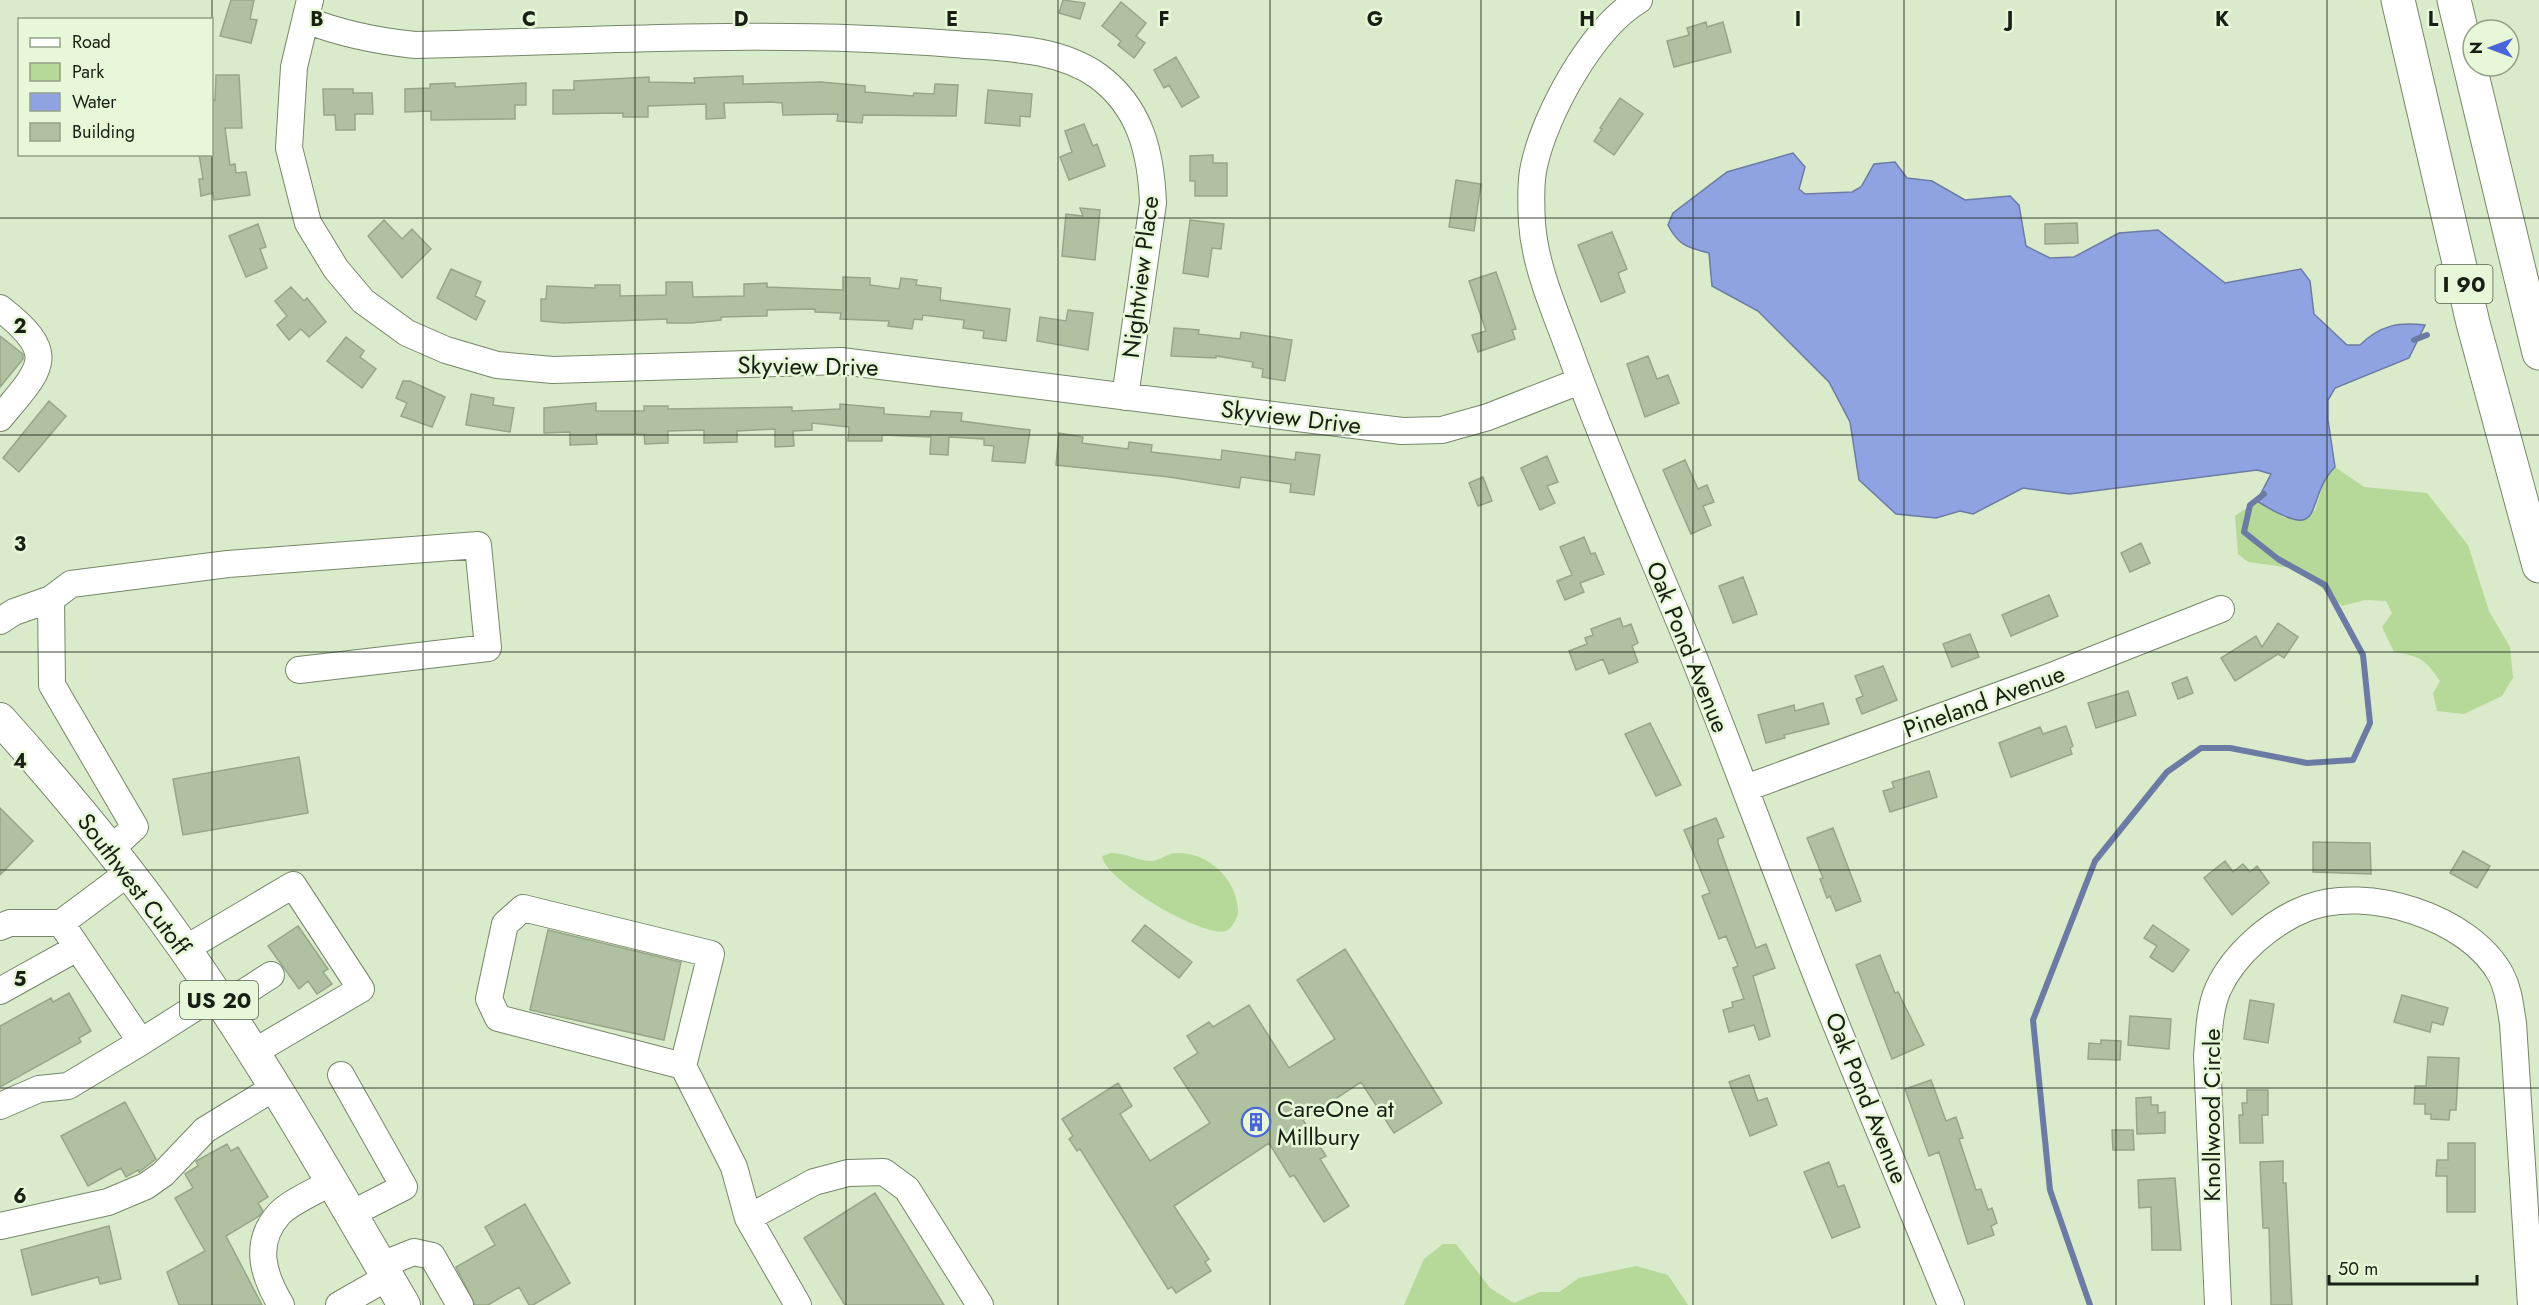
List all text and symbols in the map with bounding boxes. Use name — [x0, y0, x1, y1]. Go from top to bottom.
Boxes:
text: B — [310, 5, 324, 34]
text: C — [522, 5, 536, 34]
text: D — [734, 5, 748, 34]
text: E — [946, 5, 958, 34]
text: F — [1158, 5, 1170, 34]
text: G — [1367, 5, 1383, 34]
text: H — [1579, 5, 1595, 34]
text: I — [1795, 5, 1801, 34]
text: J — [2003, 5, 2013, 34]
text: K — [2215, 5, 2229, 34]
text: L — [2428, 5, 2439, 34]
legend — [18, 18, 213, 156]
north arrow — [2461, 18, 2521, 78]
text: Road — [72, 29, 111, 55]
text: N — [2465, 42, 2488, 54]
text: Park — [72, 59, 104, 85]
text: Water — [72, 89, 117, 115]
text: Building — [72, 119, 135, 145]
street label: Nightview Place — [1113, 194, 1167, 360]
road number: I 90 — [2436, 265, 2492, 303]
text: 2 — [13, 312, 27, 341]
street label: Skyview Drive — [737, 347, 879, 385]
street label: Skyview Drive — [1219, 391, 1363, 443]
text: 3 — [14, 530, 26, 559]
street label: Oak Pond Avenue — [1638, 556, 1738, 738]
street label: Pineland Avenue — [1898, 656, 2070, 746]
text: 4 — [13, 747, 27, 776]
street label: Southwest Cutoff — [69, 806, 200, 963]
text: 5 — [14, 965, 27, 994]
road number: US 20 — [180, 981, 258, 1019]
street label: Oak Pond Avenue — [1817, 1007, 1917, 1189]
street label: Knollwood Circle — [2194, 1028, 2229, 1202]
place label: CareOne at Millbury — [1277, 1091, 1394, 1154]
building icon: CareOne at Millbury — [1240, 1106, 1272, 1138]
text: 6 — [13, 1182, 27, 1211]
scale bar — [2329, 1248, 2478, 1286]
text: 50 m — [2338, 1256, 2378, 1282]

